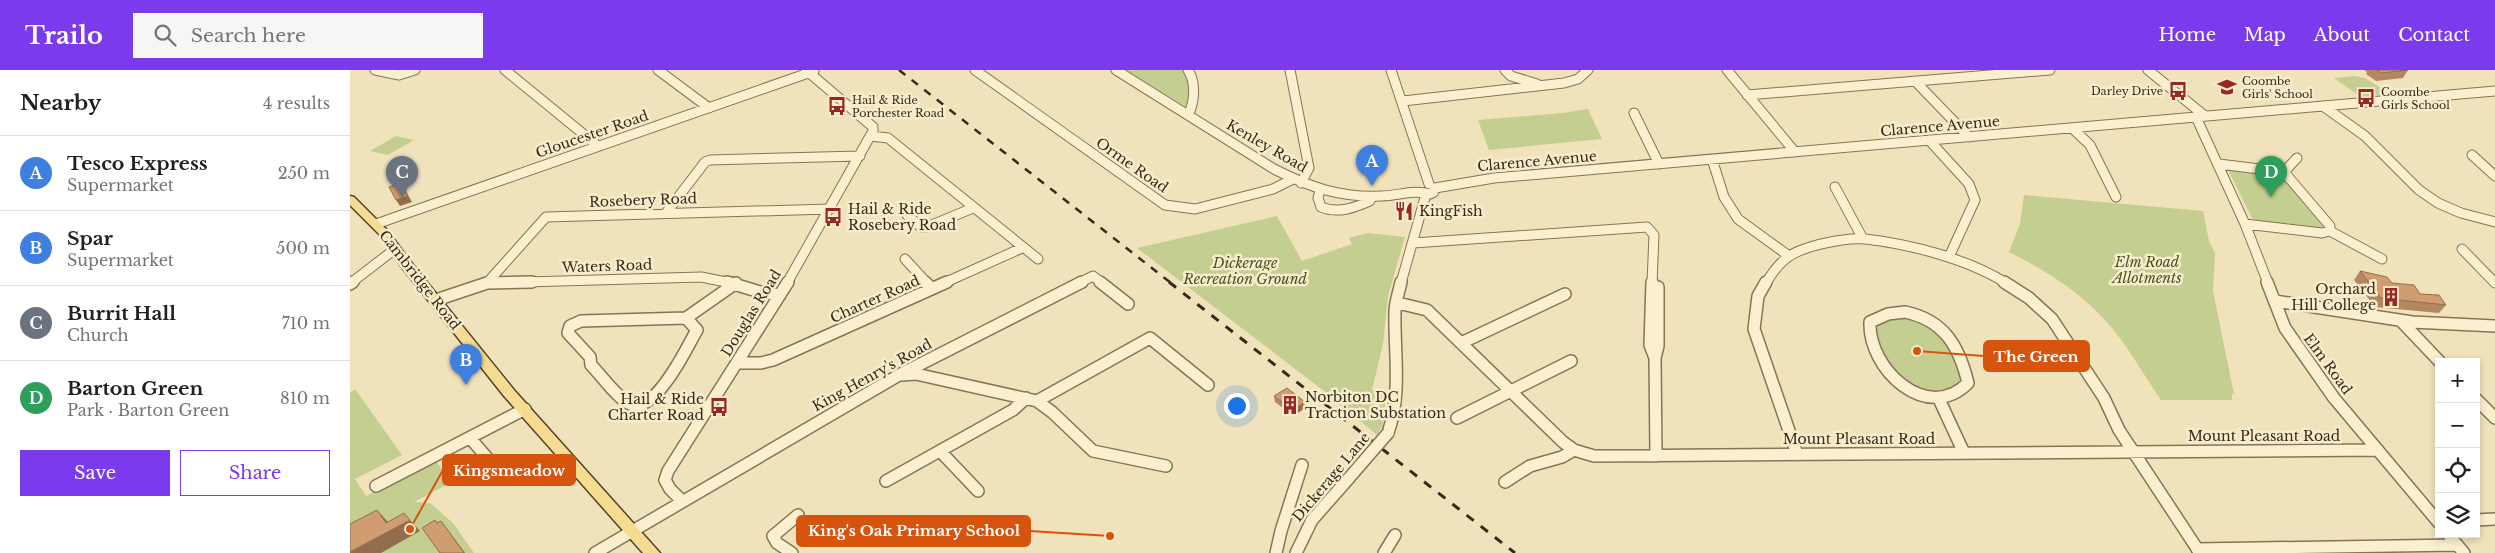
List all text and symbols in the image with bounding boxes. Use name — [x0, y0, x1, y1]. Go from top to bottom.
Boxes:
search box — [133, 13, 483, 58]
text: Trailo — [25, 21, 103, 50]
icon: search — [151, 21, 179, 49]
text: Search here — [191, 24, 306, 47]
text: Home — [2158, 24, 2216, 46]
text: Map — [2244, 24, 2286, 46]
text: About — [2314, 24, 2370, 46]
text: Contact — [2398, 24, 2470, 46]
place label: Coombe Girls' School — [2242, 74, 2313, 101]
school or university icon: Coombe Girls' School — [2216, 76, 2238, 98]
bus stop icon: Darley Drive — [2167, 80, 2189, 102]
place label: Darley Drive — [2091, 84, 2163, 98]
place label: Coombe Girls School — [2381, 85, 2450, 112]
bus stop icon: Coombe Girls School — [2355, 87, 2377, 109]
text: Nearby — [20, 90, 101, 116]
text: 4 results — [263, 93, 330, 113]
place label: Hail & Ride Porchester Road — [852, 93, 945, 120]
bus stop icon: Hail & Ride Porchester Road — [826, 95, 848, 117]
street label: Gloucester Road — [533, 106, 651, 162]
street label: Clarence Avenue — [1879, 112, 2001, 140]
street label: Kenley Road — [1223, 116, 1311, 177]
street label: Orme Road — [1092, 133, 1172, 197]
pin: A — [1356, 145, 1388, 186]
street label: Clarence Avenue — [1476, 147, 1598, 175]
text: Tesco Express — [67, 152, 208, 175]
pin: C — [386, 156, 418, 197]
pin: D — [2255, 156, 2287, 197]
text: A — [30, 163, 42, 183]
text: 250 m — [278, 163, 330, 183]
text: Supermarket — [67, 175, 174, 195]
street label: Rosebery Road — [589, 189, 698, 211]
place label: Hail & Ride Rosebery Road — [848, 200, 957, 234]
restaurant icon: KingFish — [1393, 200, 1415, 222]
place label: KingFish — [1419, 202, 1483, 220]
bus stop icon: Hail & Ride Rosebery Road — [822, 206, 844, 228]
text: Spar — [67, 227, 113, 250]
street label: Cambridge Road — [375, 227, 465, 334]
text: B — [30, 238, 42, 258]
text: 500 m — [276, 238, 330, 258]
text: Supermarket — [67, 250, 174, 270]
park label: Elm Road Allotments — [2110, 253, 2182, 287]
park label: Dickerage Recreation Ground — [1182, 254, 1307, 288]
street label: Waters Road — [560, 255, 653, 277]
street label: Douglas Road — [717, 266, 785, 360]
street label: Charter Road — [827, 271, 923, 327]
place label: Orchard Hill College — [2291, 280, 2377, 314]
building icon: Orchard Hill College — [2380, 286, 2402, 308]
text: Burrit Hall — [67, 302, 176, 325]
text: C — [29, 313, 43, 333]
text: 710 m — [282, 313, 330, 333]
text: Church — [67, 325, 129, 345]
street label: Elm Road — [2300, 330, 2356, 398]
street label: King Henry's Road — [809, 334, 935, 415]
callout: The Green — [1984, 341, 2089, 371]
pin: B — [450, 344, 482, 385]
text: The Green — [1994, 347, 2079, 366]
map controls — [2435, 358, 2480, 538]
button: + — [2435, 358, 2480, 403]
text: Barton Green — [67, 377, 203, 400]
text: D — [29, 388, 43, 408]
text: 810 m — [280, 388, 330, 408]
place label: Norbiton DC Traction Substation — [1305, 388, 1446, 422]
place label: Hail & Ride Charter Road — [608, 390, 705, 424]
your location — [1224, 393, 1250, 419]
building icon: Norbiton DC Traction Substation — [1279, 394, 1301, 416]
bus stop icon: Hail & Ride Charter Road — [708, 396, 730, 418]
text: Park · Barton Green — [67, 400, 229, 420]
button: − — [2435, 403, 2480, 448]
street label: Mount Pleasant Road — [2188, 427, 2341, 445]
street label: Dickerage Lane — [1288, 429, 1374, 525]
street label: Mount Pleasant Road — [1783, 430, 1936, 448]
button: locate — [2435, 448, 2480, 493]
button: Save — [20, 450, 170, 496]
button: Share — [180, 450, 330, 496]
callout: Kingsmeadow — [443, 455, 575, 485]
text: Kingsmeadow — [453, 461, 566, 480]
button: layers — [2435, 493, 2480, 538]
callout: King's Oak Primary School — [797, 516, 1030, 546]
text: King's Oak Primary School — [808, 521, 1021, 540]

